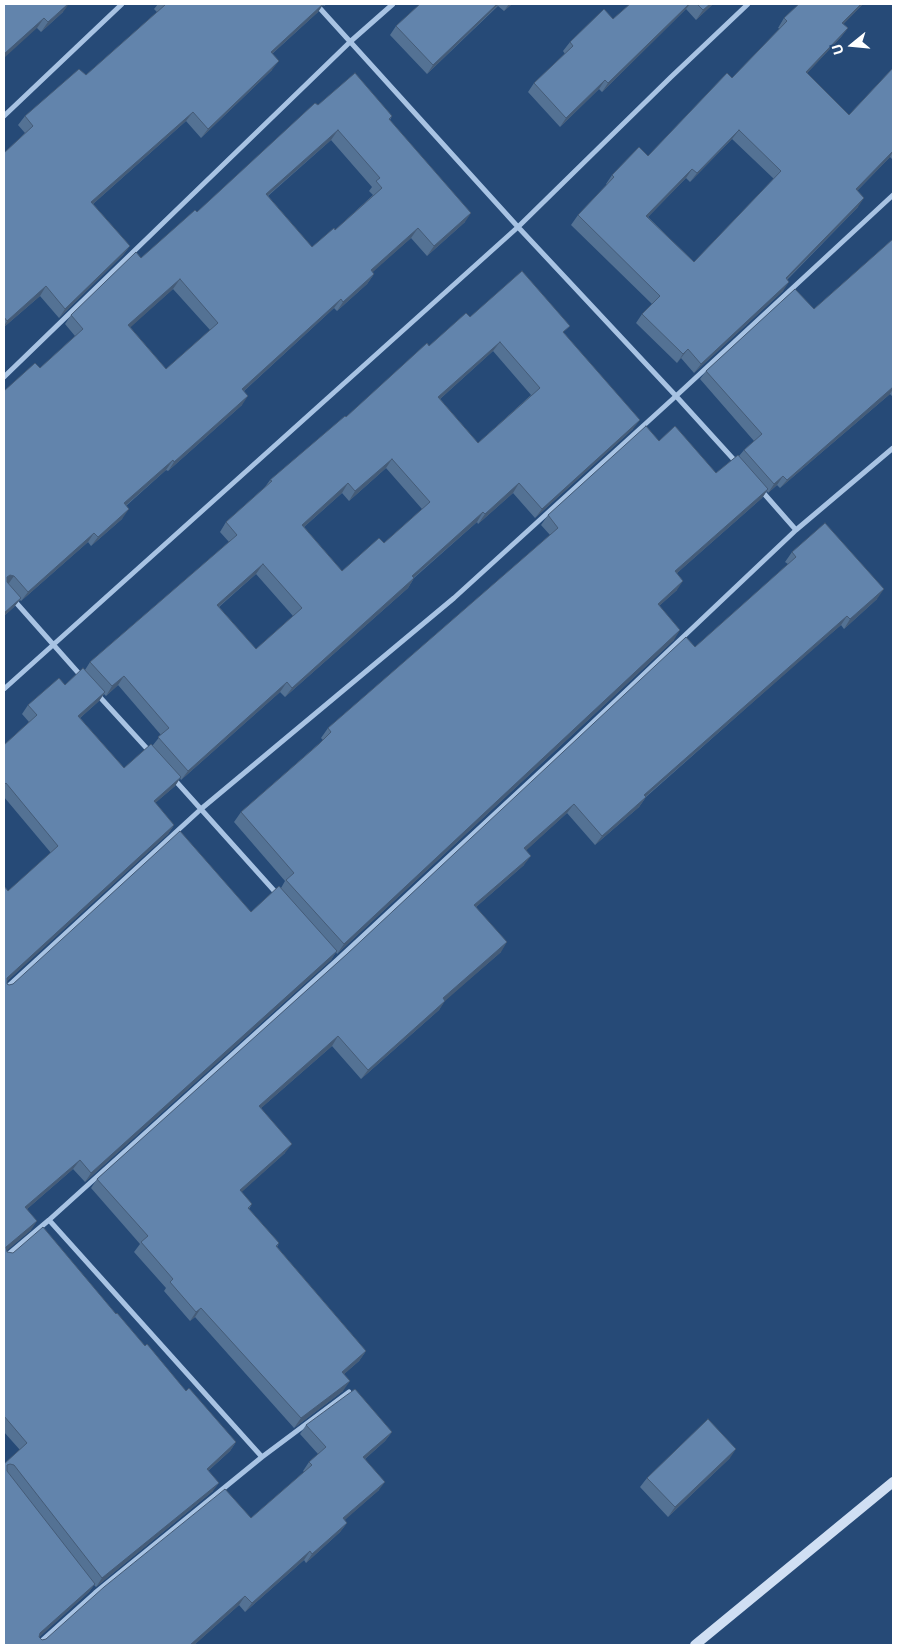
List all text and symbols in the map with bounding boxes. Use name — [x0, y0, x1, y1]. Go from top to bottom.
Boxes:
north arrow — [827, 20, 877, 70]
text: U — [827, 42, 848, 57]

